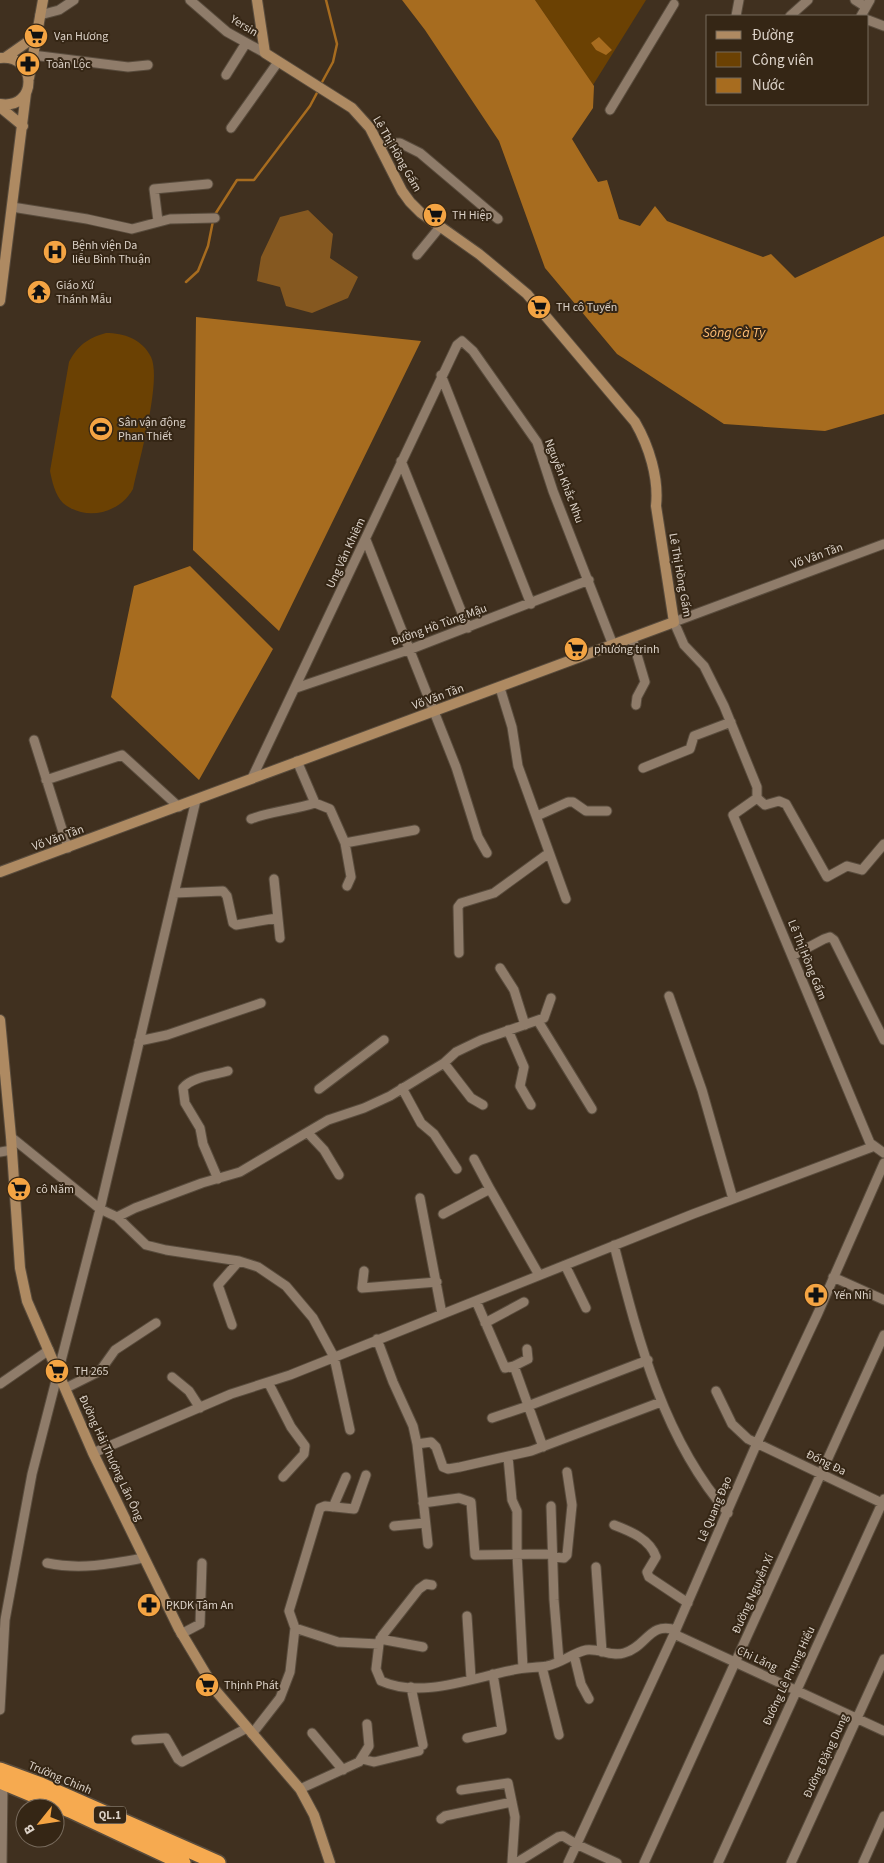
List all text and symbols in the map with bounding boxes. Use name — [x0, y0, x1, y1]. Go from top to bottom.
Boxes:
street label: Yersin — [226, 11, 261, 41]
legend — [706, 15, 869, 105]
supermarket icon: Vạn Hương — [23, 23, 49, 49]
text: Đường — [752, 25, 794, 46]
place label: Vạn Hương — [54, 28, 108, 45]
text: Công viên — [752, 50, 814, 71]
pharmacy icon: Toàn Lộc — [15, 51, 41, 77]
place label: Toàn Lộc — [46, 56, 91, 73]
text: Nước — [752, 75, 785, 96]
street label: Lê Thị Hồng Gấm — [368, 113, 426, 195]
supermarket icon: TH Hiệp — [422, 202, 448, 228]
place label: TH Hiệp — [452, 207, 492, 224]
place label: Bệnh viện Da liễu Bình Thuận — [72, 237, 151, 268]
hospital icon: Bệnh viện Da liễu Bình Thuận — [42, 239, 68, 265]
place label: Giáo Xứ Thánh Mẫu — [56, 277, 112, 308]
temple icon: Giáo Xứ Thánh Mẫu — [26, 279, 52, 305]
supermarket icon: TH cô Tuyến — [526, 294, 552, 320]
place label: TH cô Tuyến — [556, 299, 617, 316]
water label: Sông Cà Ty — [703, 323, 766, 343]
place label: Sân vận động Phan Thiết — [118, 414, 186, 445]
sports icon: Sân vận động Phan Thiết — [88, 416, 114, 442]
street label: Nguyễn Khắc Nhu — [540, 436, 588, 526]
street label: Ung Văn Khiêm — [322, 515, 370, 591]
street label: Lê Thị Hồng Gấm — [664, 532, 696, 618]
street label: Võ Văn Tần — [789, 539, 845, 573]
street label: Đường Hồ Tùng Mậu — [389, 600, 489, 650]
supermarket icon: phương trinh — [563, 636, 589, 662]
place label: phương trinh — [594, 641, 660, 658]
street label: Võ Văn Tần — [410, 680, 466, 714]
street label: Võ Văn Tần — [30, 821, 86, 855]
street label: Lê Thị Hồng Gấm — [783, 917, 831, 1003]
supermarket icon: cô Năm — [6, 1176, 32, 1202]
place label: cô Năm — [36, 1181, 74, 1198]
pharmacy icon: Yến Nhi — [803, 1282, 829, 1308]
place label: Yến Nhi — [833, 1287, 871, 1304]
supermarket icon: TH 265 — [44, 1358, 70, 1384]
place label: TH 265 — [74, 1363, 109, 1380]
street label: Đường Hải Thượng Lãn Ông — [74, 1392, 148, 1524]
street label: Đống Đa — [803, 1446, 849, 1480]
street label: Lê Quang Đạo — [694, 1474, 736, 1544]
street label: Đường Nguyễn Xí — [728, 1550, 779, 1637]
pharmacy icon: PKDK Tâm An — [136, 1592, 162, 1618]
place label: PKDK Tâm An — [166, 1597, 234, 1614]
street label: Đường Lê Phụng Hiểu — [759, 1624, 819, 1728]
street label: Chi Lăng — [734, 1642, 780, 1676]
supermarket icon: Thịnh Phát — [194, 1672, 220, 1698]
place label: Thịnh Phát — [224, 1677, 279, 1694]
street label: Đường Đặng Dung — [799, 1711, 853, 1801]
street label: Trường Chinh — [26, 1757, 94, 1799]
north arrow — [15, 1798, 65, 1848]
road number: QL.1 — [94, 1806, 126, 1824]
text: B — [19, 1820, 40, 1838]

